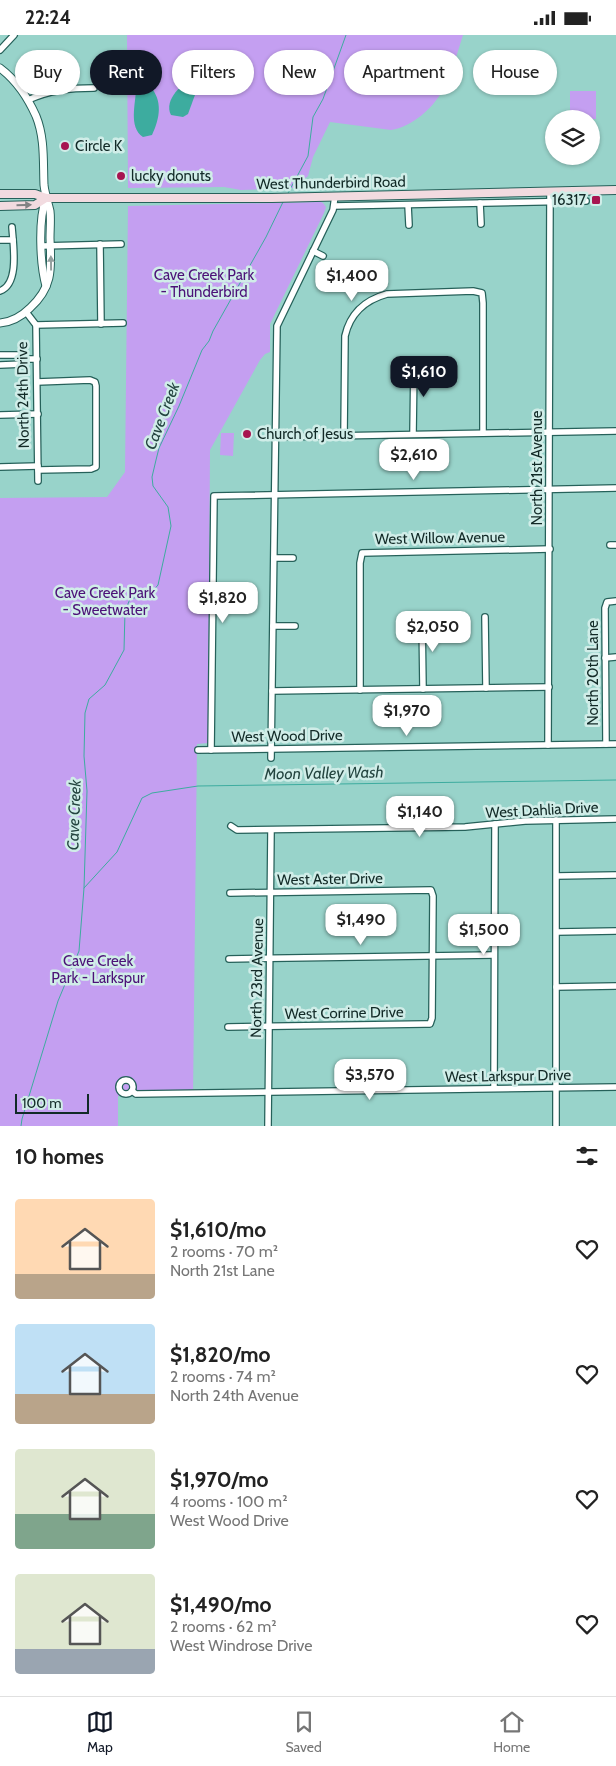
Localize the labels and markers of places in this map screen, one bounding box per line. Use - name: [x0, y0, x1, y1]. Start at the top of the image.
- place label: Circle K: [75, 137, 123, 155]
- marker: Circle K: [59, 140, 71, 152]
- place label: lucky donuts: [131, 167, 211, 185]
- marker: lucky donuts: [115, 170, 127, 182]
- place label: 16317: [552, 191, 586, 209]
- marker: 16317: [590, 194, 602, 206]
- pin: $1,400: [311, 259, 393, 302]
- pin: $1,610: [383, 355, 465, 398]
- place label: Church of Jesus: [257, 425, 353, 443]
- marker: Church of Jesus: [241, 428, 253, 440]
- pin: $2,610: [373, 439, 455, 481]
- pin: $1,820: [182, 581, 264, 624]
- pin: $2,050: [392, 611, 474, 653]
- pin: $1,970: [366, 695, 448, 737]
- pin: $1,140: [379, 795, 461, 838]
- pin: $1,490: [320, 903, 402, 946]
- pin: $1,500: [443, 913, 525, 956]
- pin: $3,570: [329, 1059, 411, 1101]

